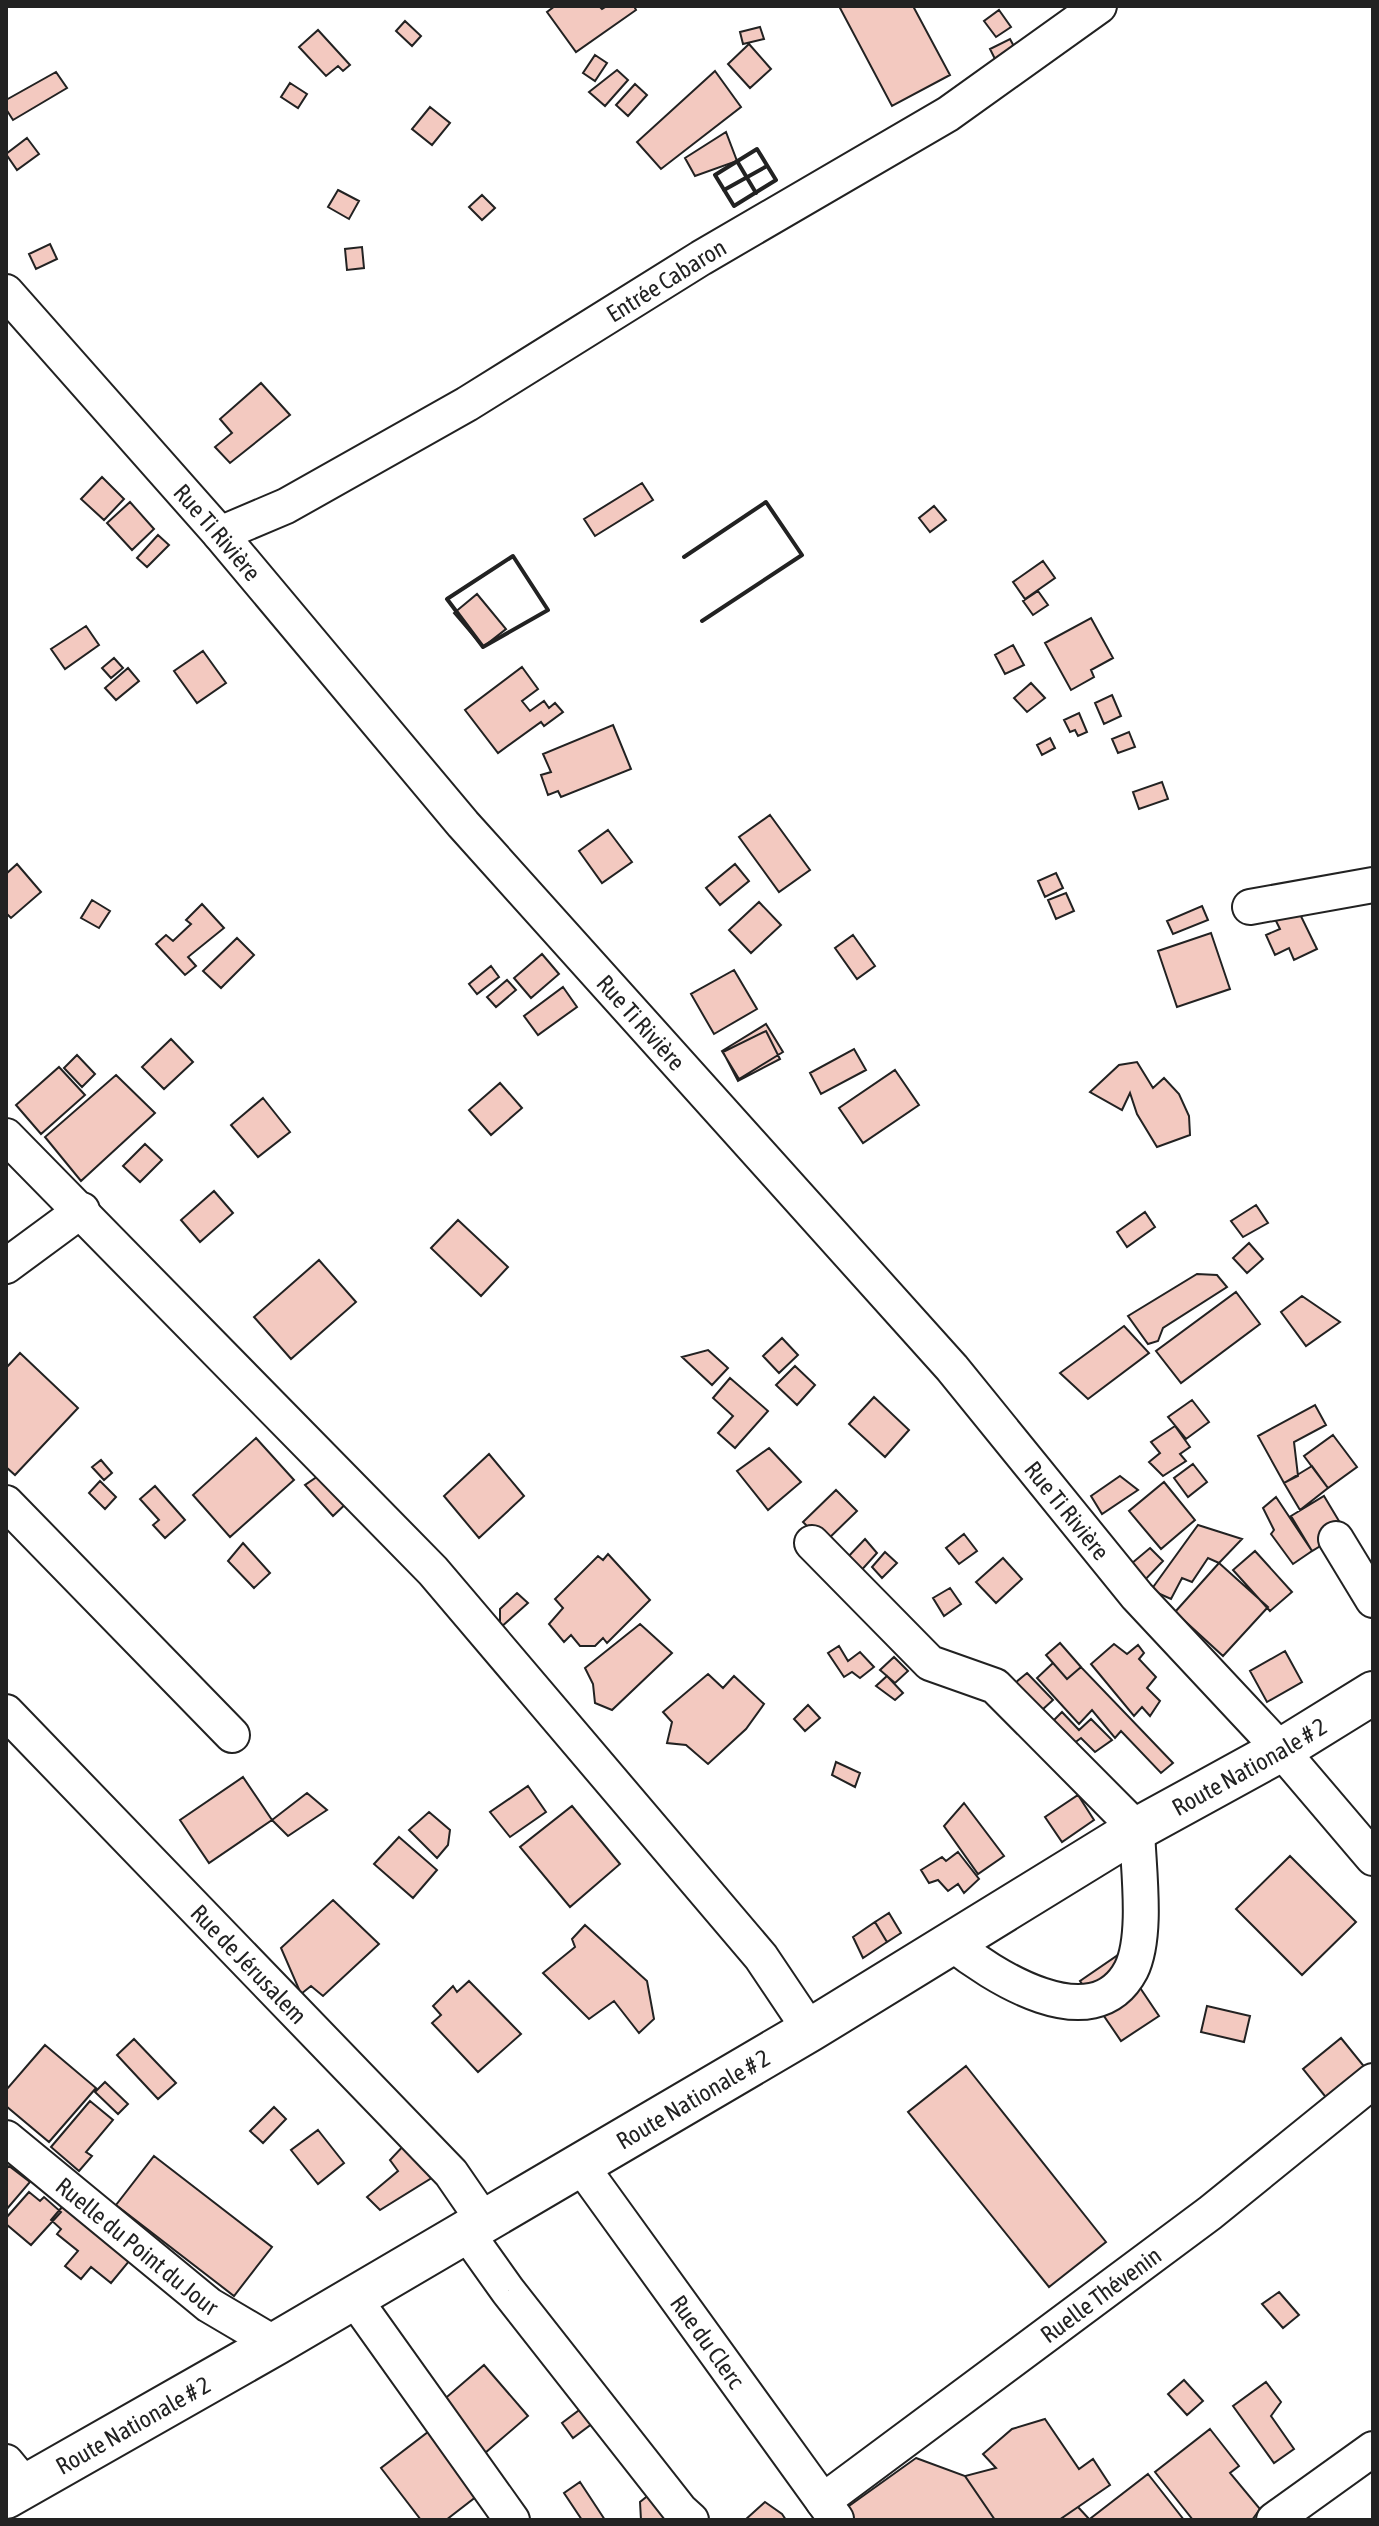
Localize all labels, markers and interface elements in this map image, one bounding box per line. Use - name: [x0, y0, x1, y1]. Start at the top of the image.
- street label: Entrée Cabaron: [601, 233, 731, 327]
- street label: Rue Ti Rivière: [169, 478, 266, 586]
- street label: Rue Ti Rivière: [592, 969, 691, 1075]
- street label: Rue Ti Rivière: [1020, 1456, 1115, 1565]
- street label: Route Nationale # 2: [1167, 1712, 1331, 1821]
- street label: Rue de Jérusalem: [186, 1899, 312, 2029]
- street label: Route Nationale # 2: [611, 2043, 774, 2154]
- street label: Ruelle du Point du Jour: [51, 2172, 223, 2321]
- street label: Ruelle Thévenin: [1035, 2241, 1166, 2348]
- street label: Rue du Clerc: [665, 2290, 750, 2393]
- street label: Route Nationale # 2: [51, 2370, 215, 2479]

